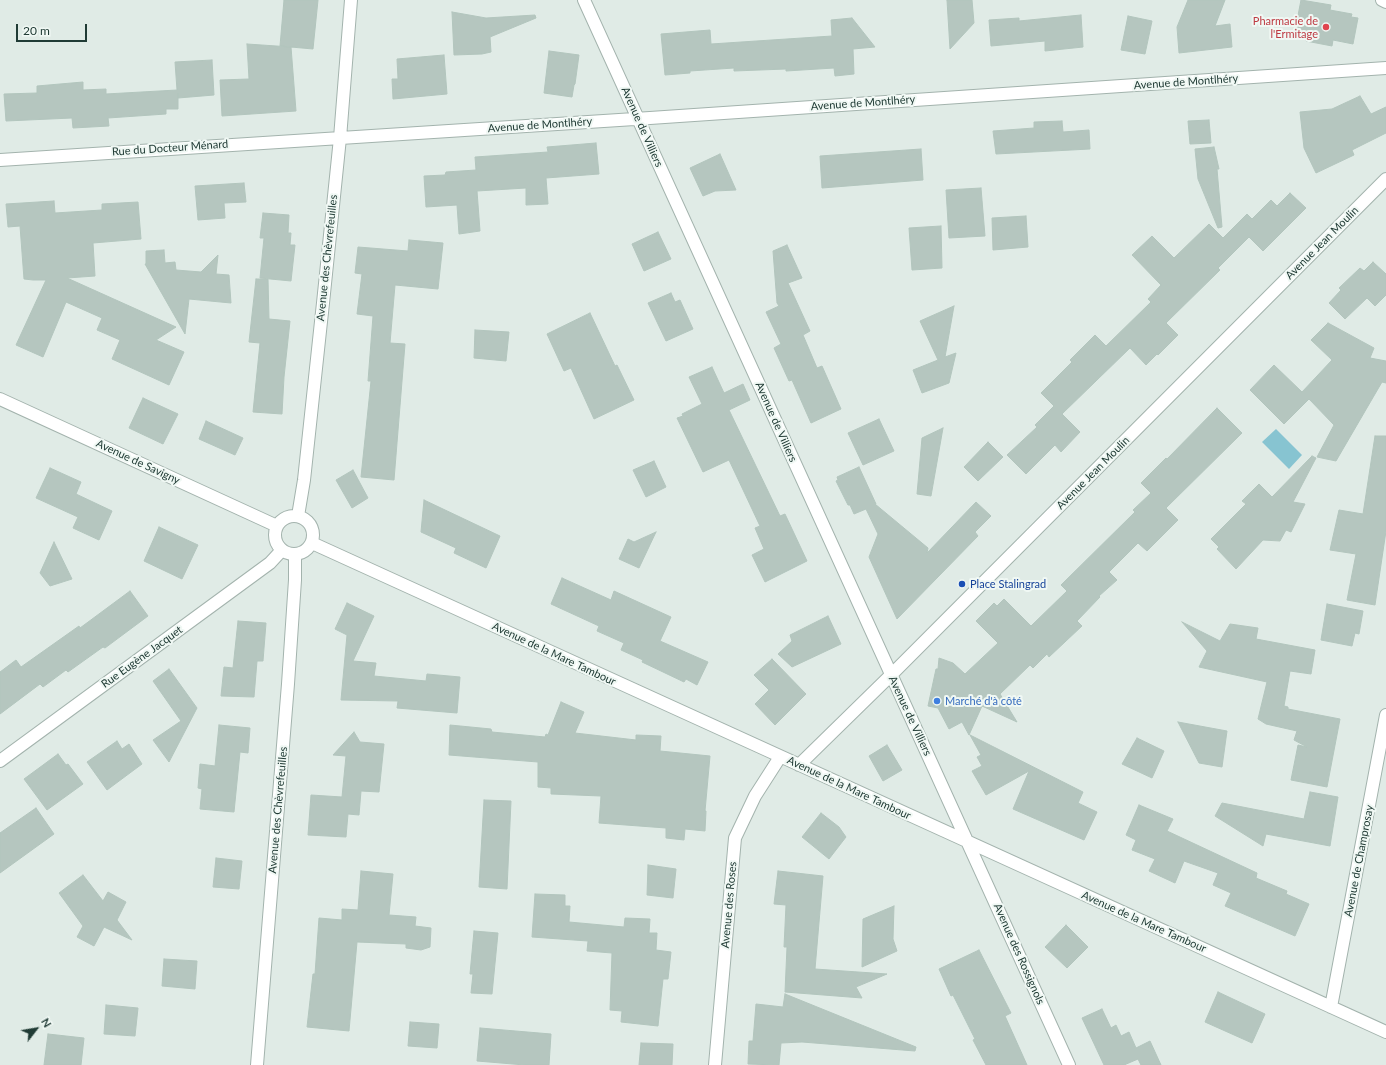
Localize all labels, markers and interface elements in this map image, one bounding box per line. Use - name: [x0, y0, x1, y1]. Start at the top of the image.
- place label: Pharmacie de l'Ermitage: [1253, 14, 1318, 40]
- scale bar: [18, 16, 89, 42]
- marker: Pharmacie de l'Ermitage: [1321, 22, 1331, 32]
- text: 20 m: [23, 23, 50, 38]
- street label: Avenue de Montlhéry: [1133, 72, 1239, 92]
- street label: Avenue de Villiers: [618, 85, 666, 169]
- street label: Avenue de Montlhéry: [810, 93, 916, 113]
- street label: Avenue de Montlhéry: [487, 115, 593, 135]
- street label: Rue du Docteur Ménard: [111, 137, 229, 159]
- street label: Avenue des Chèvrefeuilles: [314, 194, 340, 322]
- street label: Avenue Jean Moulin: [1283, 204, 1361, 282]
- street label: Avenue de Villiers: [752, 380, 800, 464]
- street label: Avenue Jean Moulin: [1054, 434, 1132, 512]
- street label: Avenue de Savigny: [94, 437, 182, 487]
- place label: Place Stalingrad: [970, 577, 1046, 591]
- marker: Place Stalingrad: [957, 579, 967, 589]
- street label: Avenue de la Mare Tambour: [490, 619, 618, 689]
- street label: Rue Eugène Jacquet: [99, 623, 185, 691]
- street label: Avenue de Villiers: [886, 674, 934, 758]
- place label: Marché d'à côté: [945, 694, 1022, 708]
- marker: Marché d'à côté: [932, 696, 942, 706]
- street label: Avenue des Chèvrefeuilles: [266, 746, 290, 874]
- street label: Avenue de la Mare Tambour: [785, 753, 913, 823]
- street label: Avenue de Champrosay: [1342, 804, 1376, 918]
- street label: Avenue des Roses: [719, 861, 739, 949]
- street label: Avenue de la Mare Tambour: [1080, 888, 1208, 956]
- street label: Avenue des Rossignols: [991, 901, 1047, 1007]
- north arrow: [16, 1009, 56, 1049]
- text: N: [39, 1016, 54, 1030]

